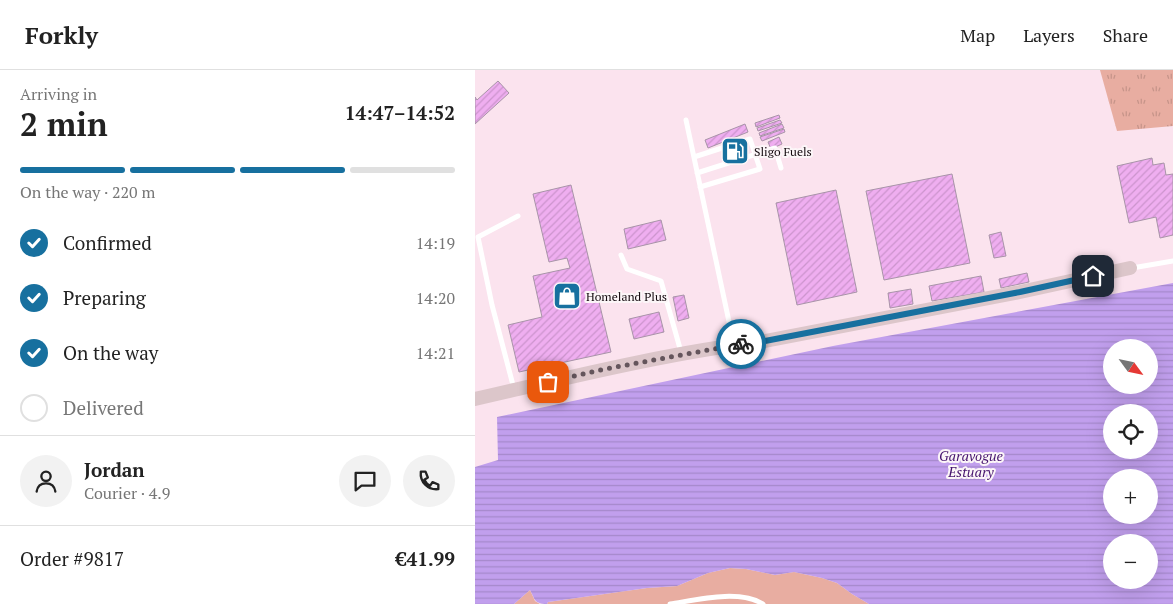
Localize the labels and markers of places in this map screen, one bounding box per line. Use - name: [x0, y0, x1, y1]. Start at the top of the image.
- fuel station icon: Sligo Fuels: [720, 136, 750, 166]
- place label: Sligo Fuels: [754, 144, 812, 159]
- pin: [1072, 255, 1114, 297]
- shop icon: Homeland Plus: [552, 281, 582, 311]
- place label: Homeland Plus: [586, 289, 667, 304]
- pin: [527, 361, 569, 403]

